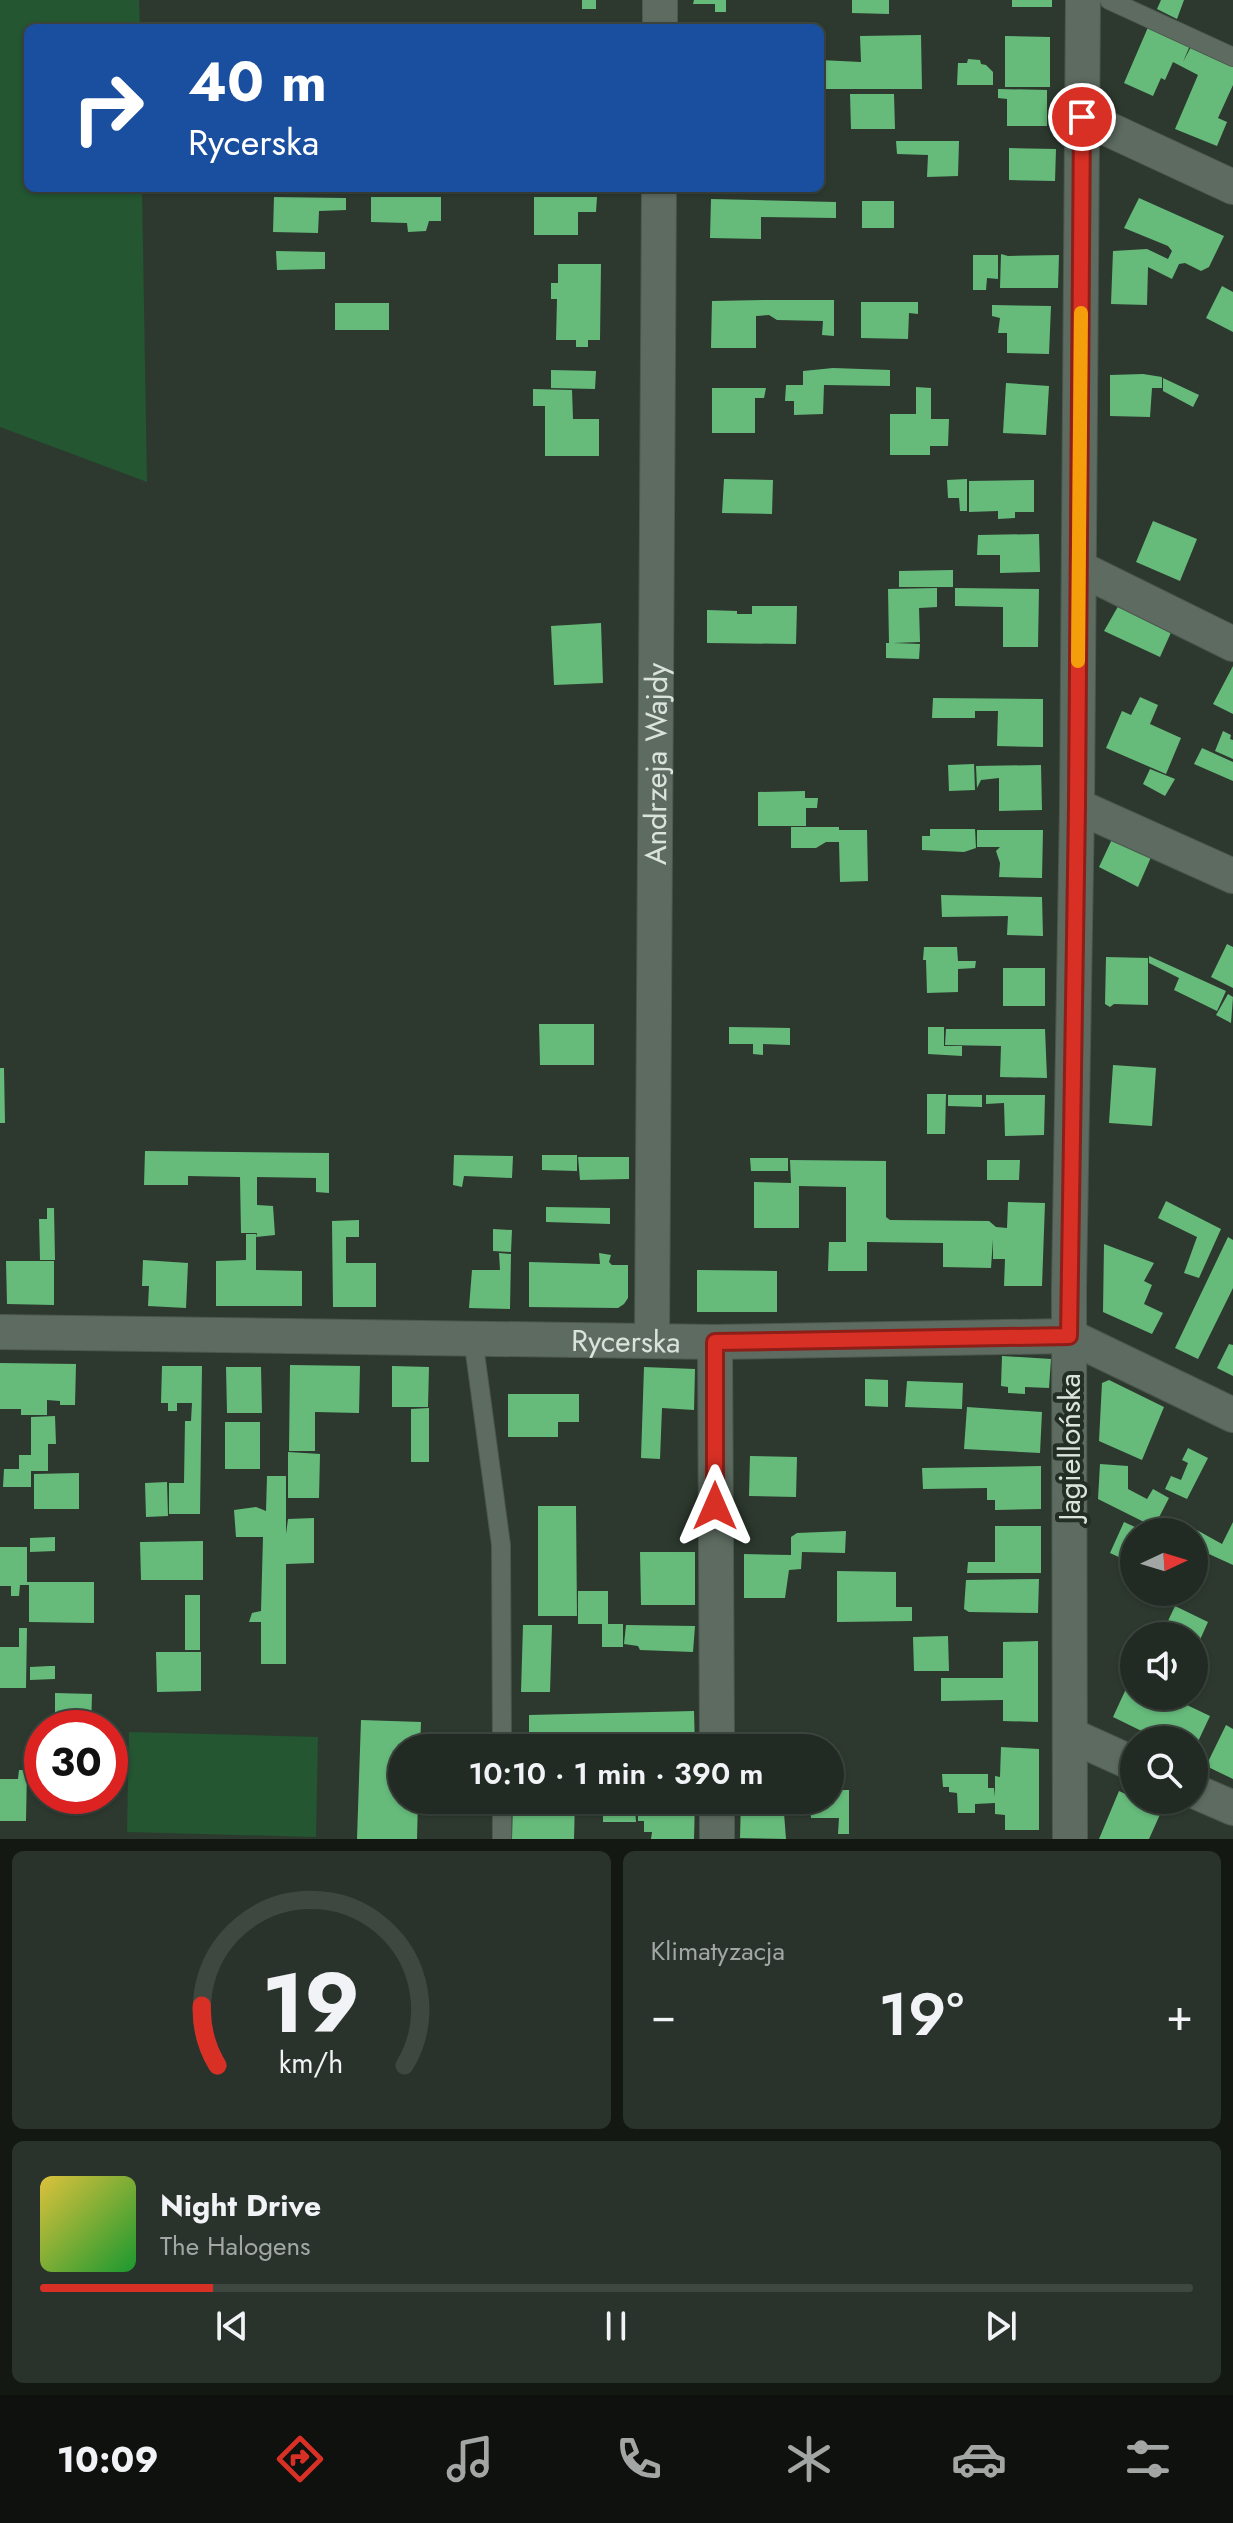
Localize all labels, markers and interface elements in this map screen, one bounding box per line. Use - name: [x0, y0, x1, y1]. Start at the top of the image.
- text: 40 m: [188, 41, 327, 122]
- icon: right: [56, 56, 160, 160]
- pin: [1048, 83, 1116, 151]
- icon: arrive: [1060, 95, 1104, 139]
- text: Rycerska: [188, 116, 319, 168]
- street label: Andrzeja Wajdy: [633, 662, 678, 865]
- street label: Rycerska: [571, 1318, 681, 1363]
- street label: Jagiellońska: [1048, 1373, 1091, 1525]
- position arrow: [673, 1464, 757, 1548]
- north arrow: [1120, 1518, 1208, 1606]
- map controls: [1120, 1518, 1208, 1814]
- button: sound: [1120, 1622, 1208, 1710]
- speed limit sign: 30: [24, 1710, 128, 1814]
- button: search: [1120, 1726, 1208, 1814]
- text: 10:10 · 1 min · 390 m: [469, 1752, 763, 1795]
- text: Klimatyzacja: [651, 1932, 785, 1970]
- text: 19: [262, 1943, 360, 2063]
- text: 19°: [879, 1971, 964, 2058]
- text: −: [651, 1983, 676, 2047]
- text: +: [1166, 1983, 1193, 2047]
- text: km/h: [279, 2042, 344, 2084]
- text: Night Drive: [160, 2184, 321, 2227]
- text: The Halogens: [160, 2227, 311, 2265]
- icon: previous: [210, 2304, 254, 2348]
- icon: pause: [594, 2304, 638, 2348]
- icon: next: [979, 2304, 1023, 2348]
- icon: directions: [272, 2431, 328, 2487]
- icon: music: [442, 2431, 498, 2487]
- icon: phone: [611, 2431, 667, 2487]
- icon: climate: [781, 2431, 837, 2487]
- icon: car: [951, 2431, 1007, 2487]
- icon: filters: [1120, 2431, 1176, 2487]
- text: 10:09: [57, 2433, 158, 2485]

